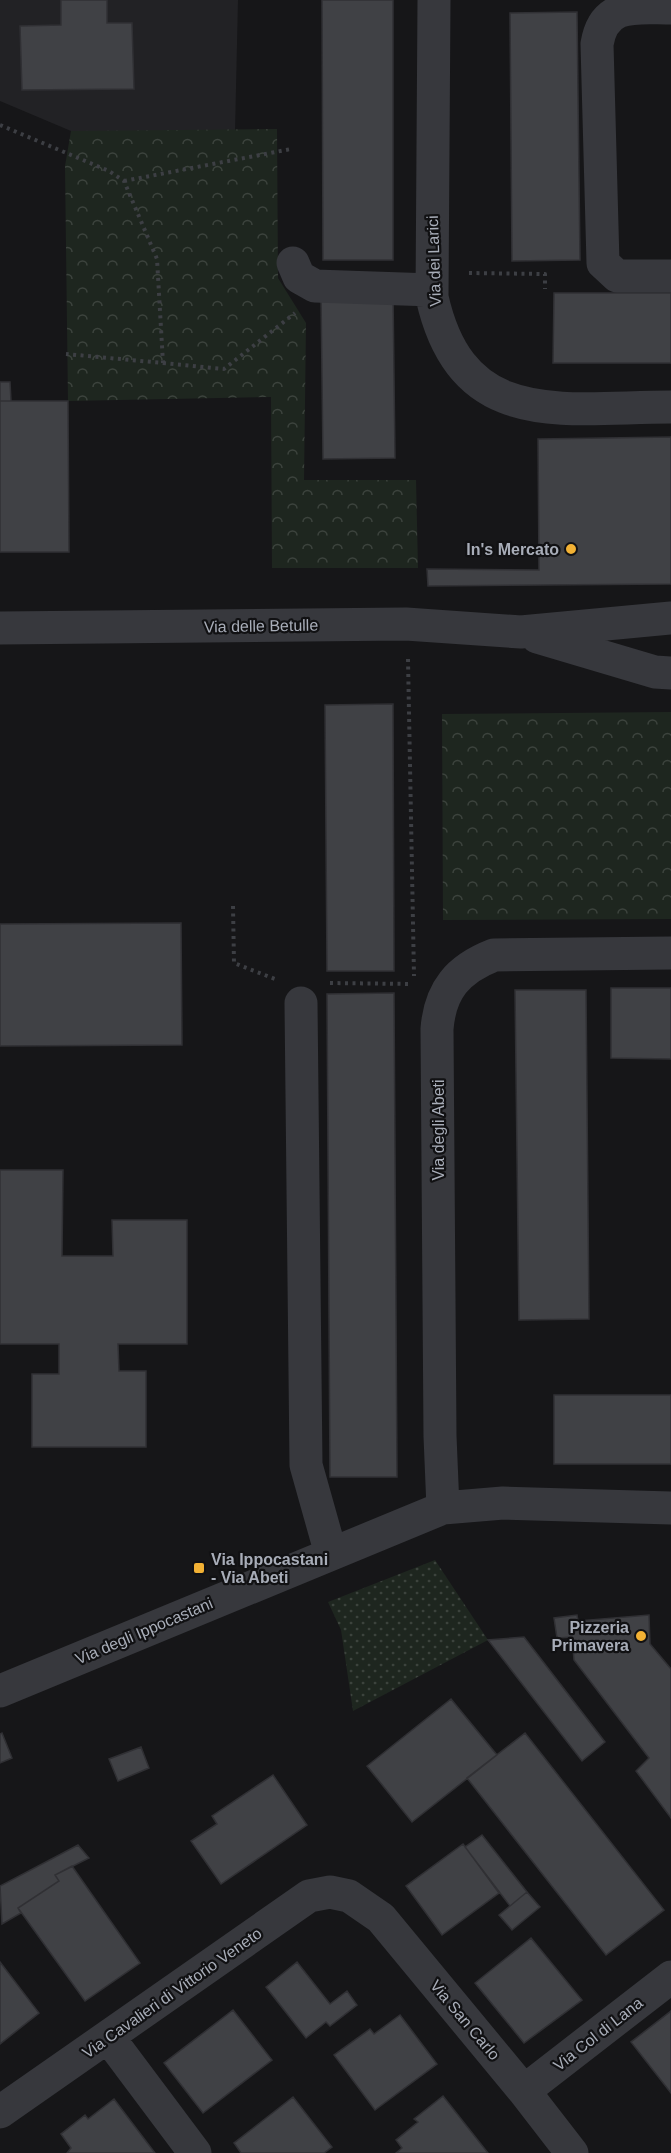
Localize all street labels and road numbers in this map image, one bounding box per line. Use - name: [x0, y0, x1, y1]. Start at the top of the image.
- street label: Via dei Larici: [424, 215, 444, 307]
- street label: Via delle Betulle: [204, 617, 318, 635]
- street label: Via degli Abeti: [430, 1079, 447, 1181]
- street label: Via degli Ippocastani: [73, 1594, 215, 1668]
- street label: Via Cavalieri di Vittorio Veneto: [79, 1924, 265, 2062]
- street label: Via San Carlo: [427, 1977, 503, 2063]
- street label: Via Col di Lana: [550, 1994, 646, 2074]

